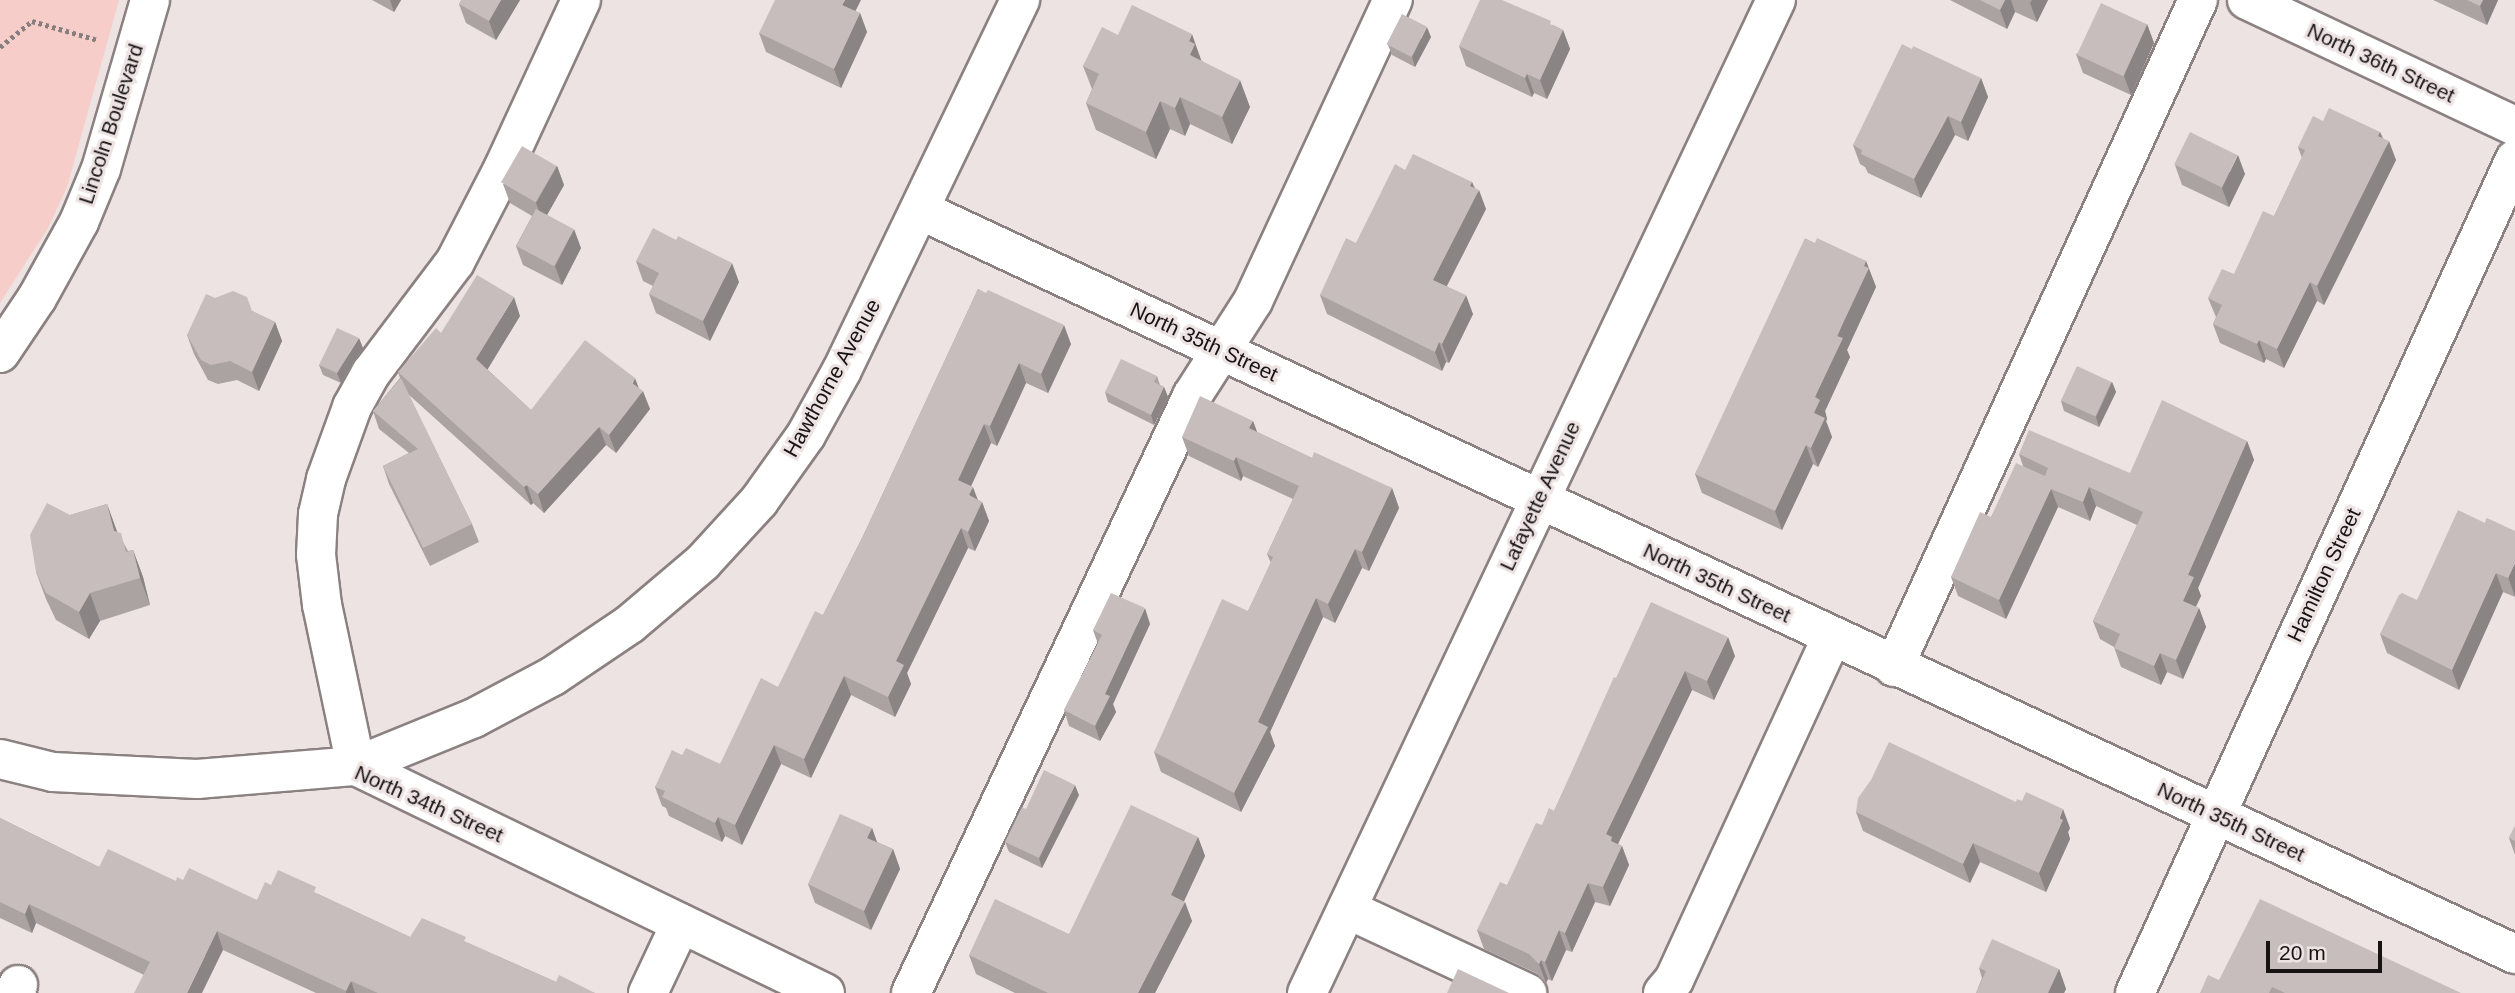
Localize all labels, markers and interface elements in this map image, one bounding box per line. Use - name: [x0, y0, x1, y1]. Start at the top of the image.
- street label: North 36th Street: [2303, 18, 2459, 108]
- street label: Lincoln Boulevard: [73, 41, 149, 207]
- street label: Hawthorne Avenue: [778, 294, 886, 462]
- street label: North 35th Street: [1126, 297, 1282, 387]
- street label: Lafayette Avenue: [1494, 417, 1586, 575]
- street label: Hamilton Street: [2282, 504, 2366, 646]
- street label: North 35th Street: [1639, 538, 1795, 628]
- street label: North 34th Street: [351, 760, 507, 848]
- street label: North 35th Street: [2153, 777, 2309, 867]
- scale bar: [2270, 926, 2386, 970]
- text: 20 m: [2279, 941, 2326, 964]

